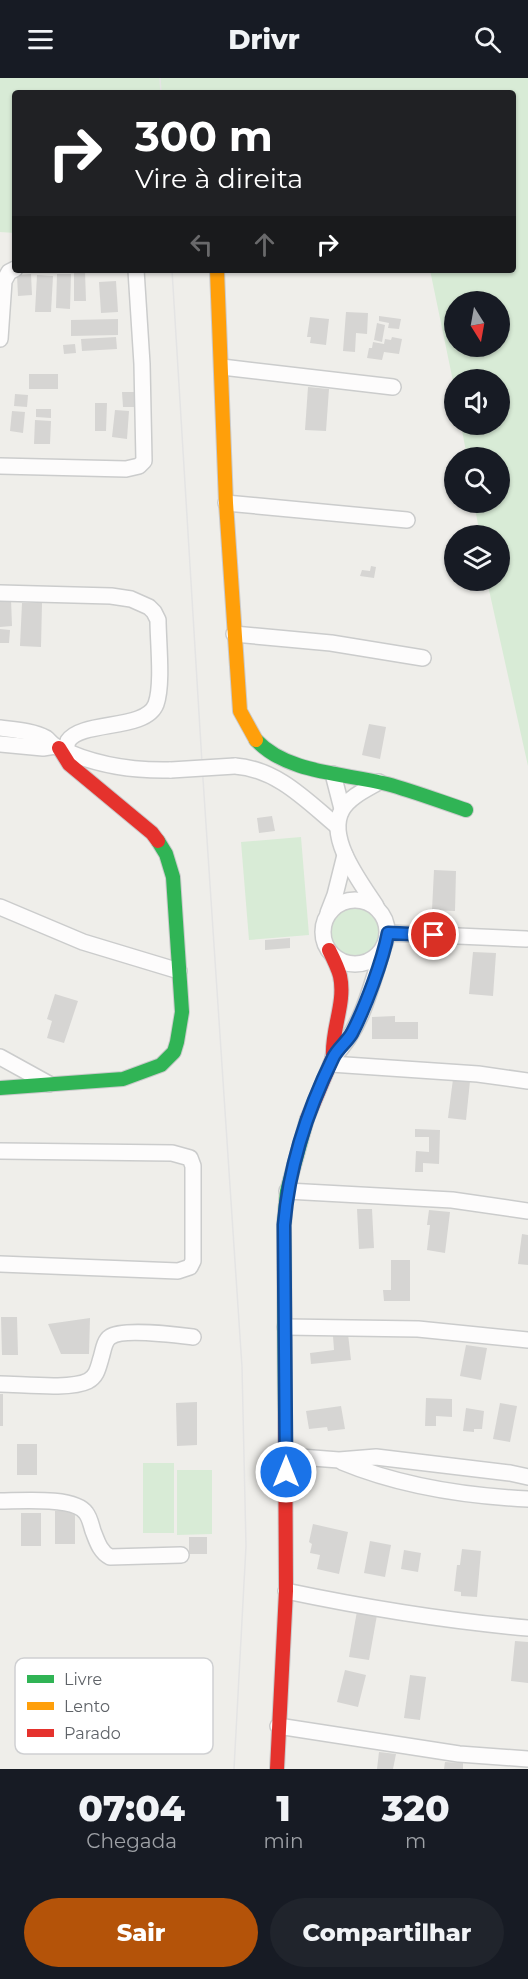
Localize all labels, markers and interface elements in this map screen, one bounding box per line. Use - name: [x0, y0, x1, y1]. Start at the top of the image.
- icon: menu: [24, 23, 57, 56]
- text: Drivr: [228, 23, 300, 56]
- icon: search: [471, 23, 504, 56]
- text: 300 m: [135, 110, 273, 162]
- icon: right: [36, 114, 114, 192]
- text: Vire à direita: [135, 162, 303, 195]
- icon: left: [185, 228, 218, 261]
- icon: ahead: [248, 228, 281, 261]
- icon: right: [311, 228, 344, 261]
- north arrow: [444, 291, 510, 357]
- map controls: [444, 291, 510, 591]
- button: sound: [444, 369, 510, 435]
- button: search: [444, 447, 510, 513]
- button: layers: [444, 525, 510, 591]
- pin: [408, 909, 459, 960]
- icon: arrive: [417, 918, 450, 951]
- position arrow: [254, 1440, 318, 1504]
- legend: [15, 1658, 213, 1754]
- text: Livre: [64, 1670, 102, 1689]
- text: Lento: [64, 1697, 110, 1716]
- text: Parado: [64, 1724, 121, 1743]
- text: 07:04: [78, 1786, 185, 1830]
- text: 1: [276, 1786, 291, 1830]
- text: 320: [382, 1786, 450, 1830]
- text: Chegada: [86, 1829, 177, 1853]
- text: min: [263, 1829, 304, 1853]
- text: m: [405, 1829, 426, 1853]
- button: Sair: [24, 1898, 258, 1967]
- button: Compartilhar: [270, 1898, 504, 1967]

